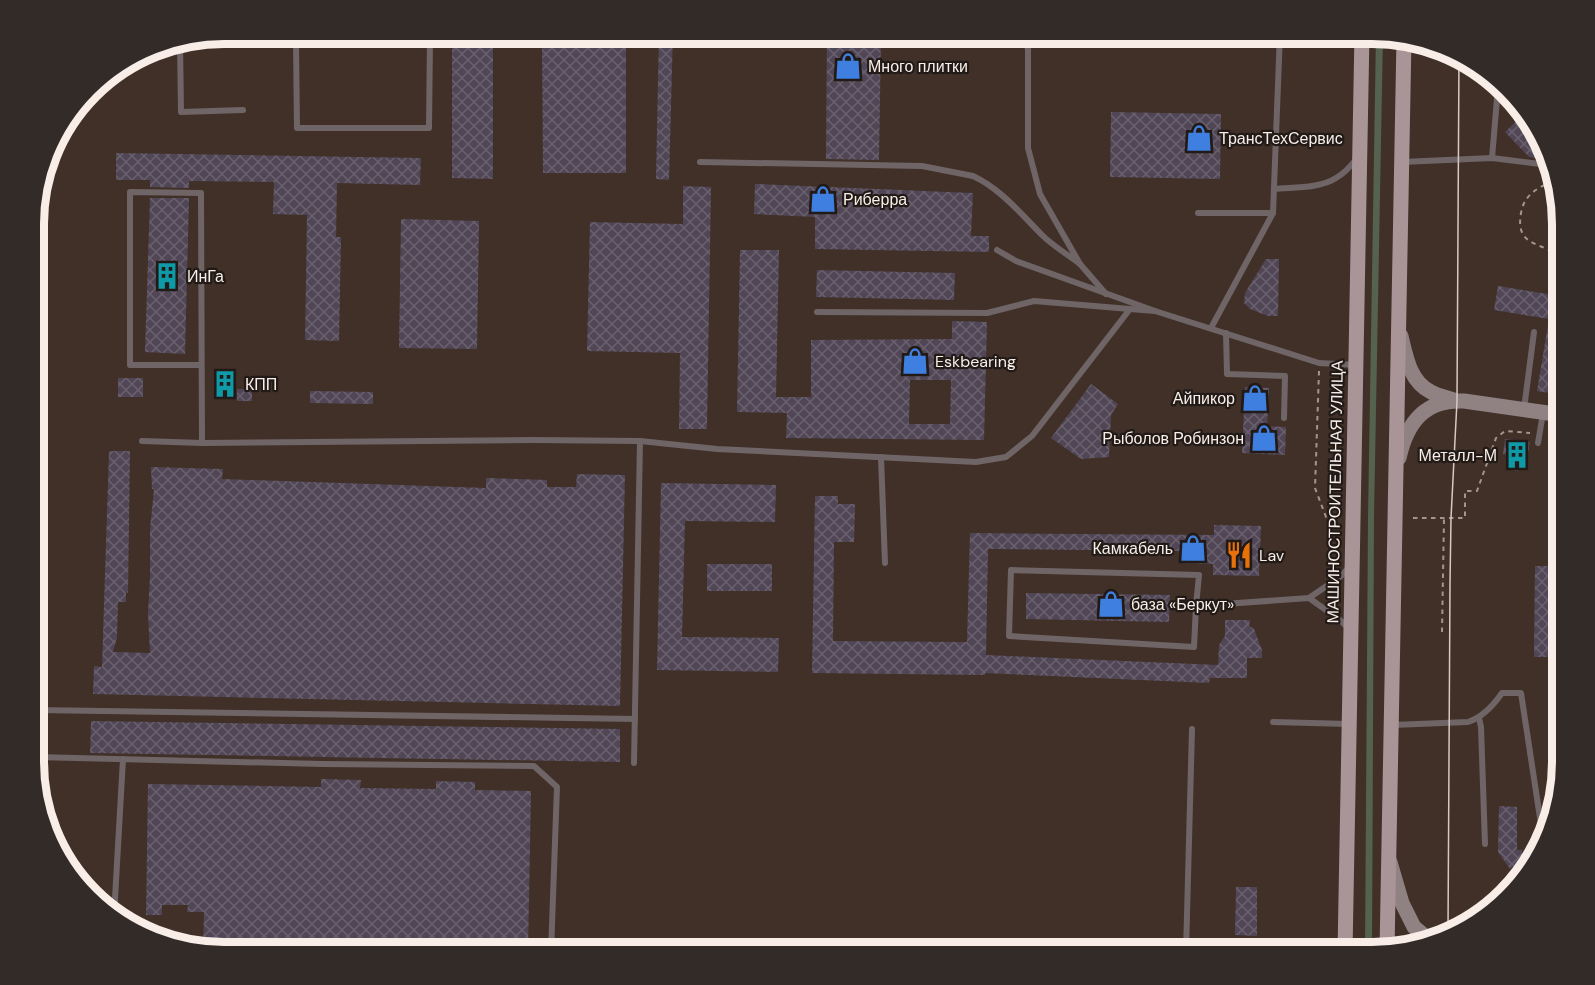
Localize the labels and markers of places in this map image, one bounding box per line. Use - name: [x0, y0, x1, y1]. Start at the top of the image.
- shop icon: Много плитки: [833, 51, 863, 81]
- place label: Много плитки: [868, 56, 968, 77]
- shop icon: ТрансТехСервис: [1184, 123, 1214, 153]
- place label: ТрансТехСервис: [1219, 128, 1343, 149]
- shop icon: Риберра: [808, 184, 838, 214]
- place label: Риберра: [843, 189, 907, 210]
- building icon: ИнГа: [152, 261, 182, 291]
- place label: ИнГа: [187, 266, 224, 287]
- shop icon: Eskbearing: [900, 346, 930, 376]
- place label: Eskbearing: [935, 351, 1016, 372]
- building icon: КПП: [210, 369, 240, 399]
- place label: КПП: [245, 374, 277, 395]
- shop icon: Айпикор: [1240, 383, 1270, 413]
- place label: Айпикор: [1173, 388, 1235, 409]
- shop icon: Рыболов Робинзон: [1249, 423, 1279, 453]
- place label: Рыболов Робинзон: [1102, 428, 1244, 449]
- building icon: Металл-М: [1502, 440, 1532, 470]
- place label: Металл-М: [1418, 445, 1497, 466]
- shop icon: Камкабель: [1178, 533, 1208, 563]
- place label: Камкабель: [1093, 538, 1173, 559]
- restaurant icon: Lav: [1224, 540, 1254, 570]
- place label: Lav: [1259, 545, 1285, 566]
- shop icon: база «Беркут»: [1096, 589, 1126, 619]
- place label: база «Беркут»: [1131, 594, 1234, 615]

